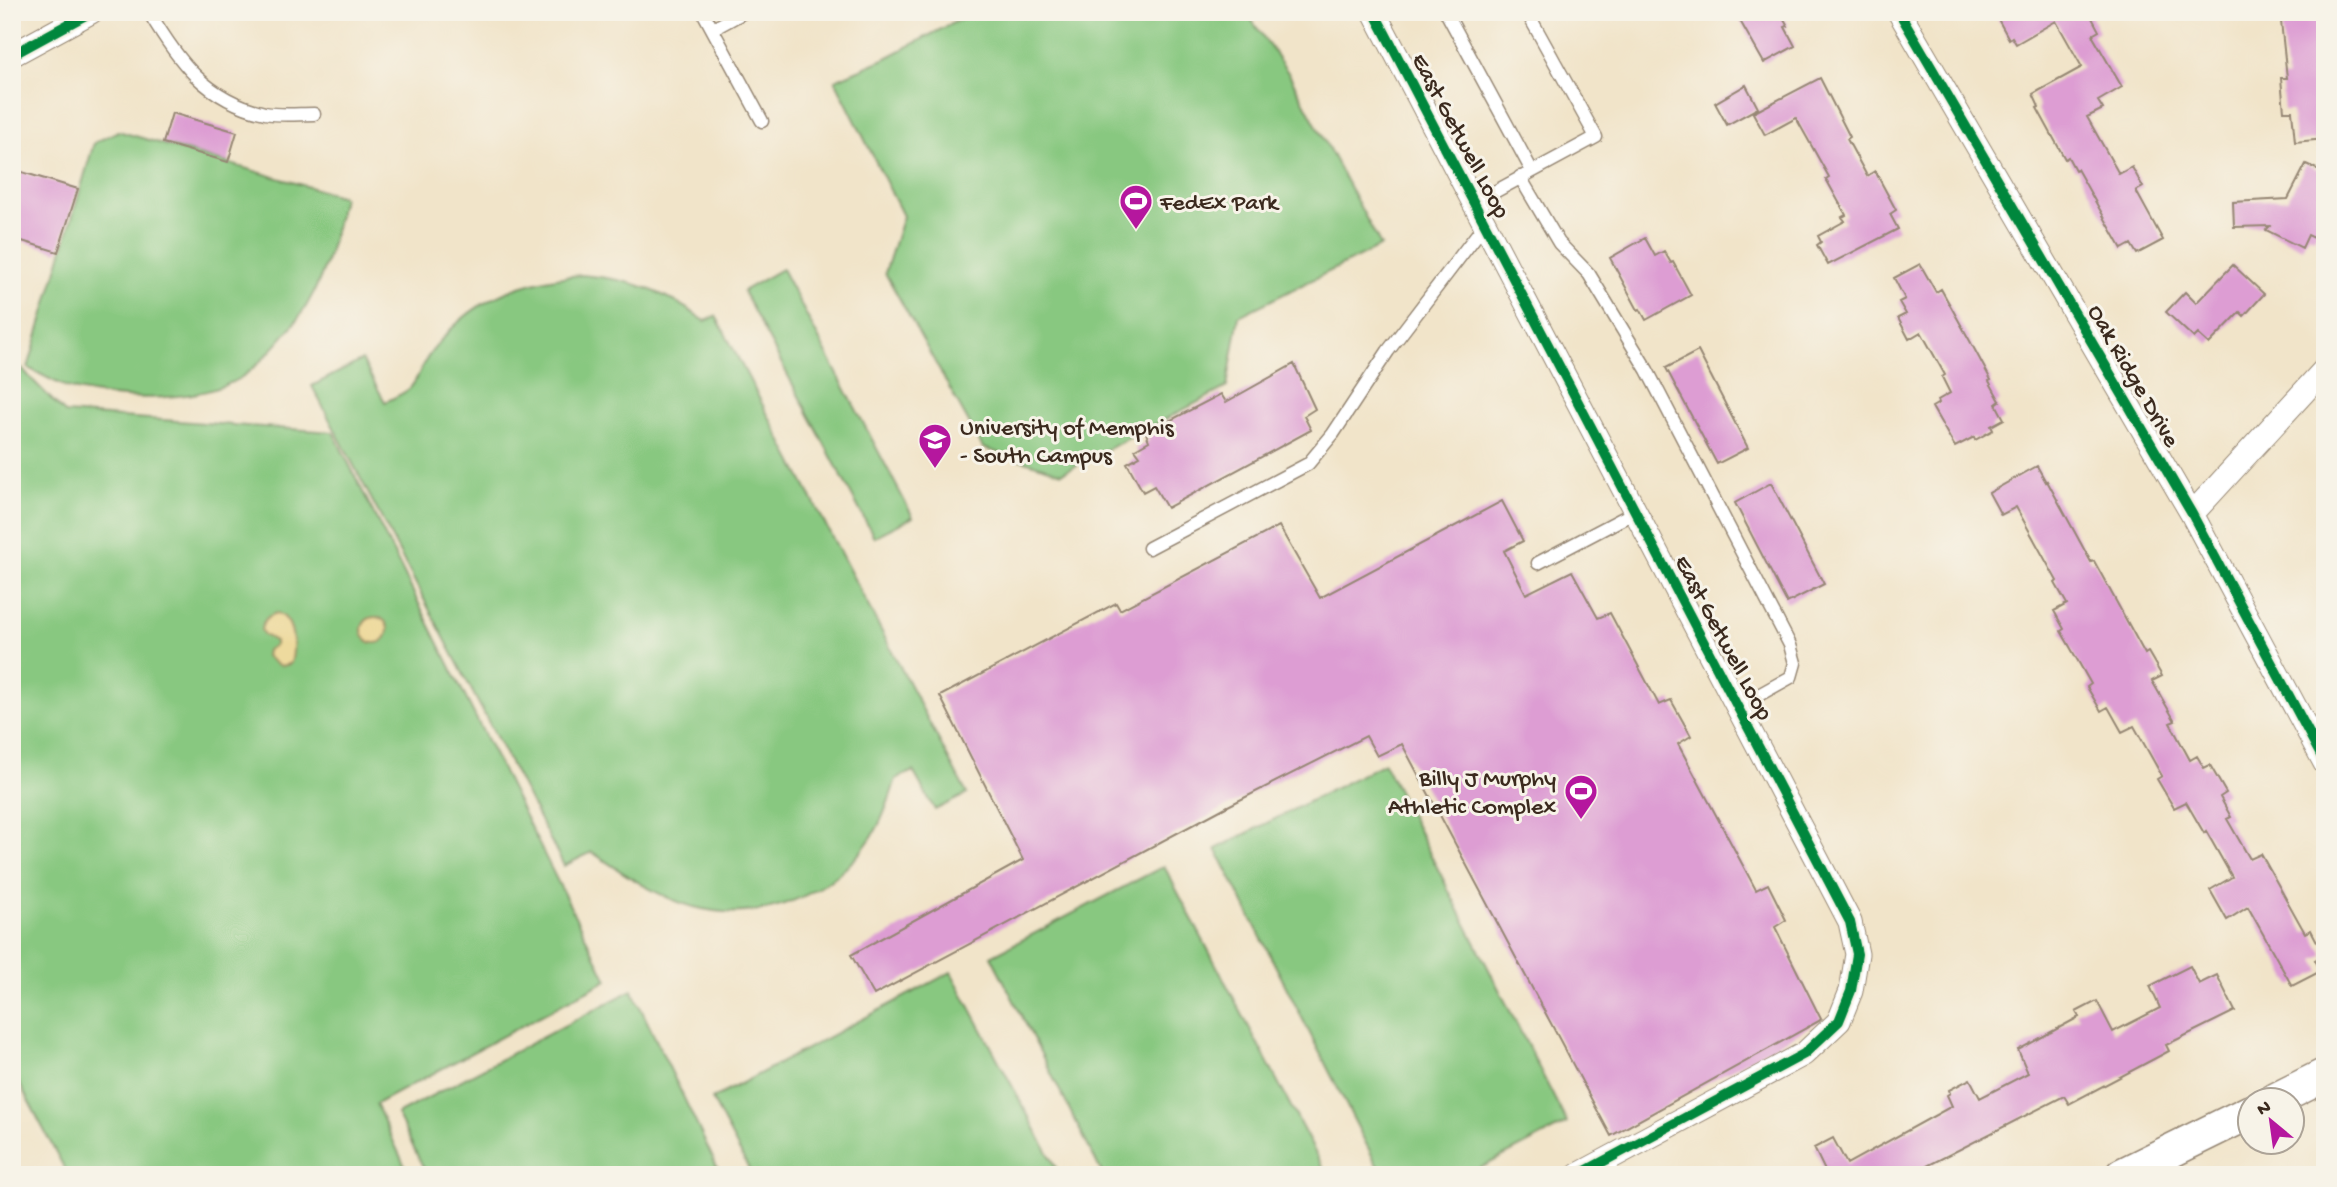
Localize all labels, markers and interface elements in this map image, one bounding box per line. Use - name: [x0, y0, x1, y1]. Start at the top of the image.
- street label: East Getwell Loop: [1403, 49, 1515, 224]
- sports icon: FedEx Park: [1117, 182, 1155, 231]
- place label: FedEx Park: [1159, 190, 1280, 219]
- street label: Oak Ridge Drive: [2079, 300, 2185, 454]
- place label: University of Memphis - South Campus: [960, 415, 1175, 472]
- school or university icon: University of Memphis - South Campus: [916, 421, 954, 470]
- street label: East Getwell Loop: [1666, 551, 1778, 726]
- place label: Billy J Murphy Athletic Complex: [1388, 766, 1556, 823]
- sports icon: Billy J Murphy Athletic Complex: [1562, 772, 1600, 821]
- north arrow: [2236, 1086, 2306, 1156]
- text: N: [2253, 1096, 2275, 1122]

